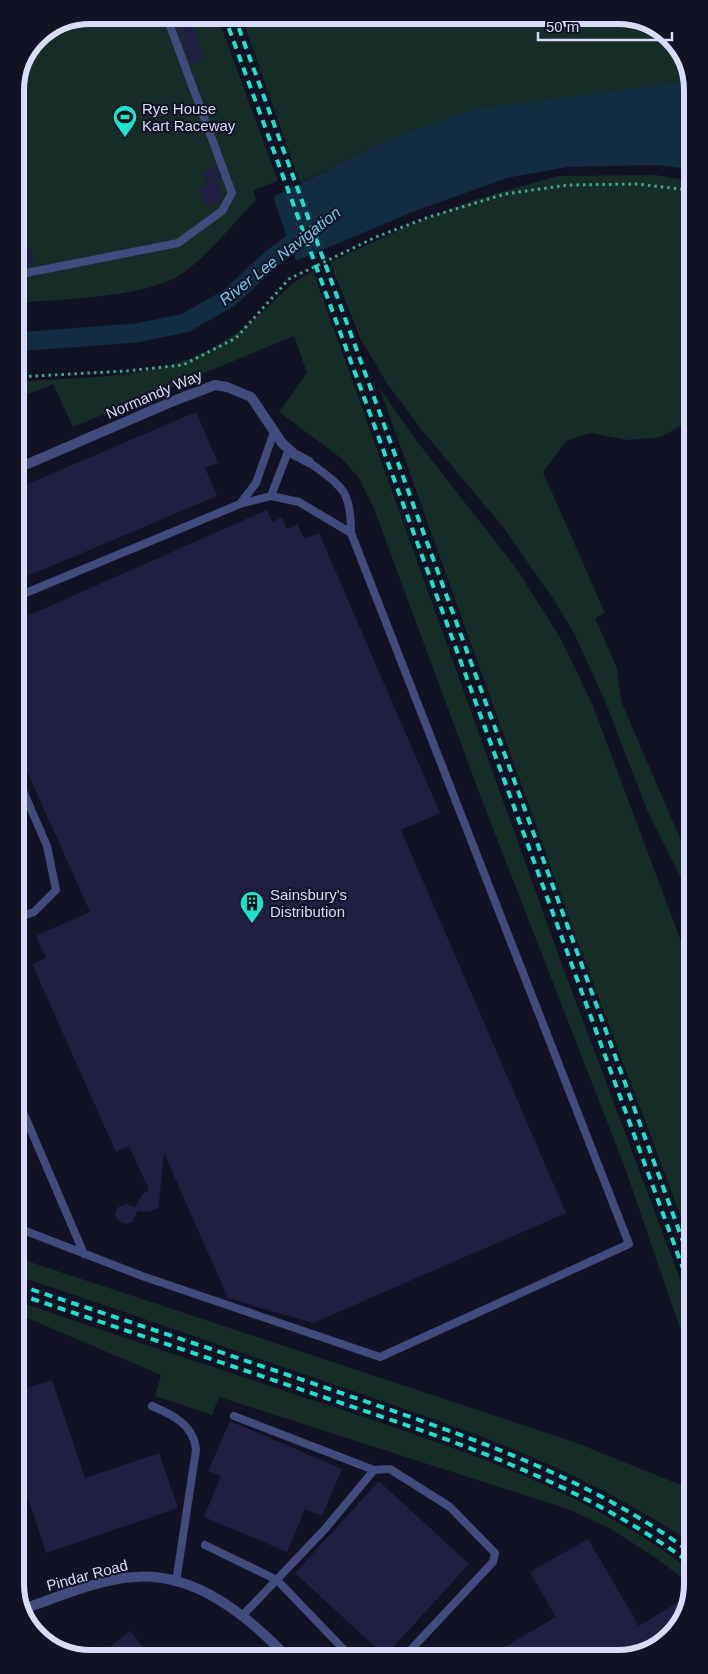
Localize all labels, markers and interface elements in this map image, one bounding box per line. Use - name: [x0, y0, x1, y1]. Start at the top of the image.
- scale bar: [538, 10, 672, 42]
- text: 50 m: [546, 18, 579, 35]
- place label: Rye House Kart Raceway: [142, 100, 236, 134]
- sports icon: Rye House Kart Raceway: [112, 104, 138, 138]
- water label: River Lee Navigation: [216, 204, 344, 308]
- street label: Normandy Way: [103, 366, 205, 422]
- place label: Sainsbury's Distribution: [270, 886, 347, 920]
- building icon: Sainsbury's Distribution: [239, 890, 265, 924]
- street label: Pindar Road: [45, 1556, 129, 1594]

